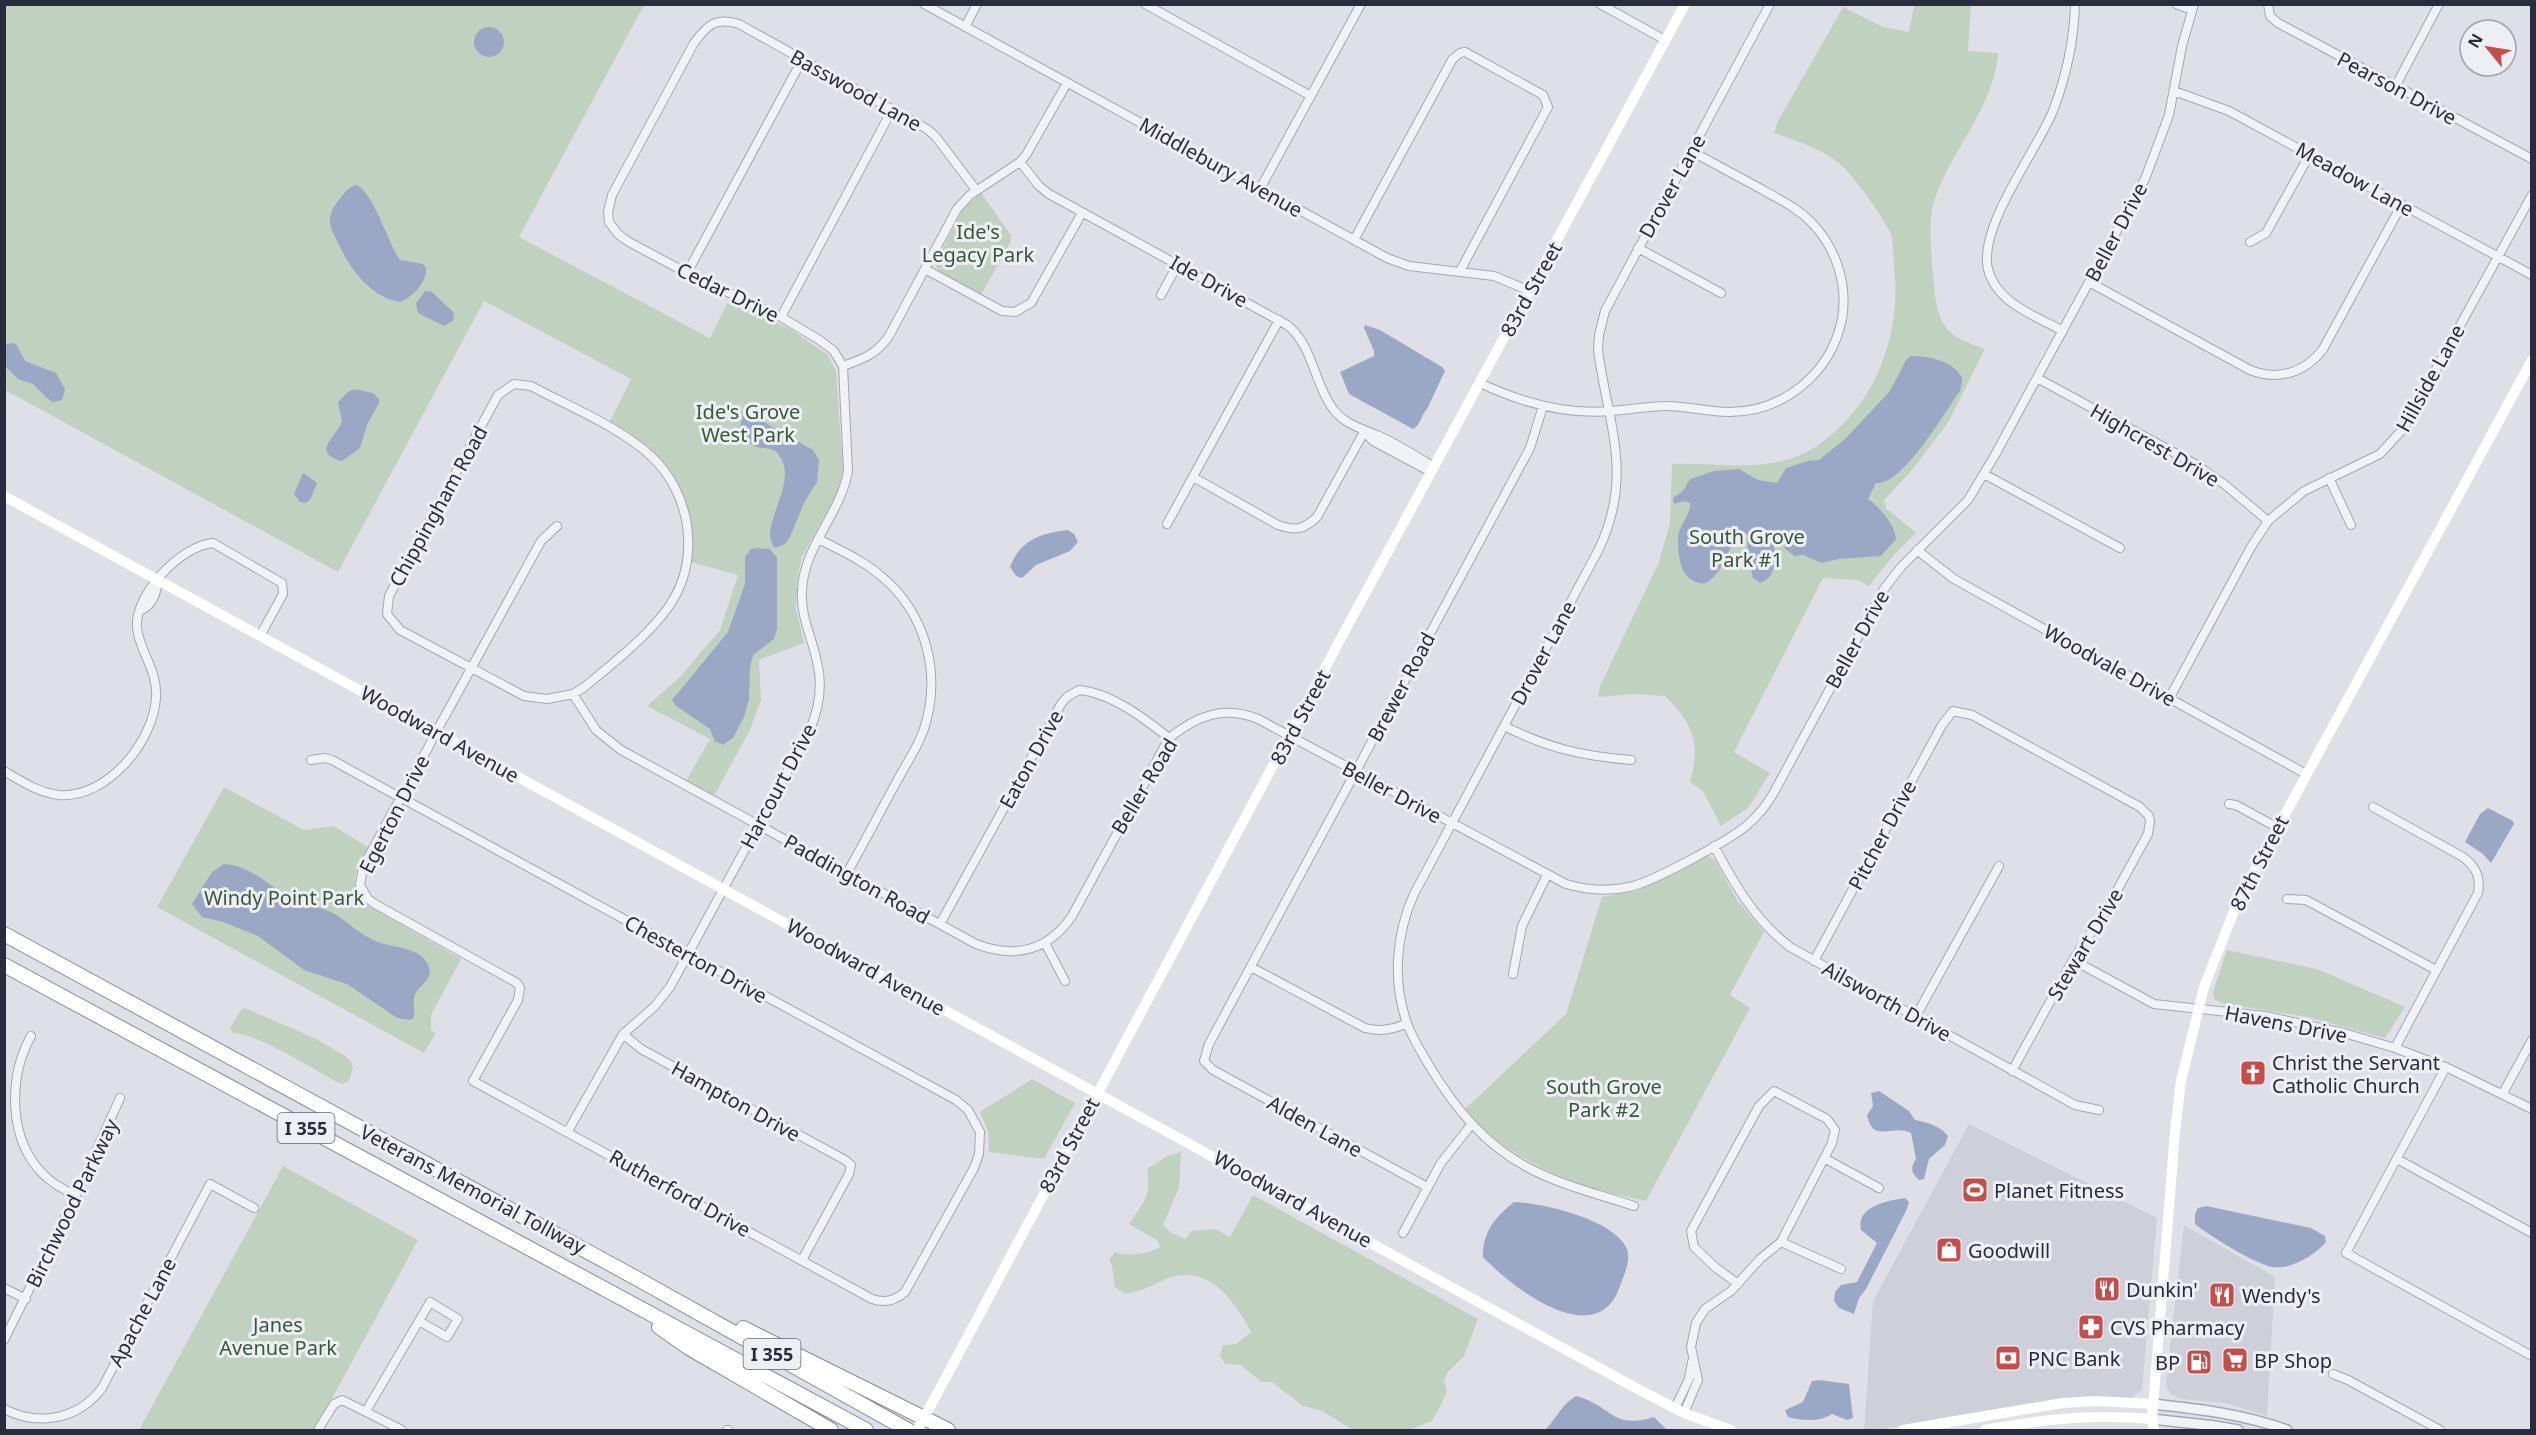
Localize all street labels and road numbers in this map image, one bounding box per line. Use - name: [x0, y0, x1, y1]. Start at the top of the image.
- street label: Basswood Lane: [786, 43, 926, 137]
- street label: Pearson Drive: [2333, 45, 2461, 131]
- street label: Middlebury Avenue: [1134, 111, 1308, 223]
- street label: Drover Lane: [1632, 129, 1712, 243]
- street label: Meadow Lane: [2291, 135, 2419, 223]
- street label: Beller Drive: [2079, 178, 2153, 286]
- street label: 83rd Street: [1494, 237, 1568, 341]
- street label: Ide Drive: [1165, 249, 1253, 313]
- street label: Cedar Drive: [672, 256, 784, 328]
- street label: Hillside Lane: [2389, 319, 2471, 437]
- street label: Highcrest Drive: [2086, 397, 2224, 493]
- street label: Chippingham Road: [383, 421, 493, 591]
- street label: Beller Drive: [1819, 585, 1895, 693]
- street label: Drover Lane: [1504, 596, 1582, 710]
- street label: Woodvale Drive: [2039, 618, 2181, 712]
- street label: Brewer Road: [1361, 628, 1441, 746]
- street label: 83rd Street: [1264, 665, 1336, 769]
- street label: Woodward Avenue: [356, 679, 524, 789]
- street label: Eaton Drive: [993, 705, 1069, 813]
- street label: Harcourt Drive: [734, 719, 822, 853]
- street label: Beller Road: [1105, 733, 1183, 839]
- street label: Egerton Drive: [353, 750, 435, 878]
- street label: Beller Drive: [1338, 755, 1446, 829]
- street label: Pitcher Drive: [1842, 775, 1922, 895]
- street label: 87th Street: [2223, 811, 2295, 915]
- street label: Paddington Road: [779, 828, 935, 930]
- street label: Stewart Drive: [2041, 883, 2129, 1005]
- street label: Chesterton Drive: [620, 909, 772, 1009]
- street label: Woodward Avenue: [782, 912, 950, 1022]
- street label: Ailsworth Drive: [1818, 955, 1956, 1047]
- street label: Havens Drive: [2223, 999, 2349, 1049]
- street label: Hampton Drive: [667, 1054, 805, 1148]
- street label: Alden Lane: [1263, 1089, 1367, 1163]
- street label: 83rd Street: [1033, 1093, 1105, 1197]
- street label: Birchwood Parkway: [19, 1113, 125, 1292]
- road number: I 355: [278, 1113, 334, 1143]
- street label: Veterans Memorial Tollway: [355, 1118, 591, 1260]
- street label: Rutherford Drive: [604, 1143, 756, 1243]
- street label: Woodward Avenue: [1209, 1144, 1377, 1254]
- street label: Apache Lane: [102, 1253, 182, 1371]
- road number: I 355: [744, 1339, 800, 1369]

